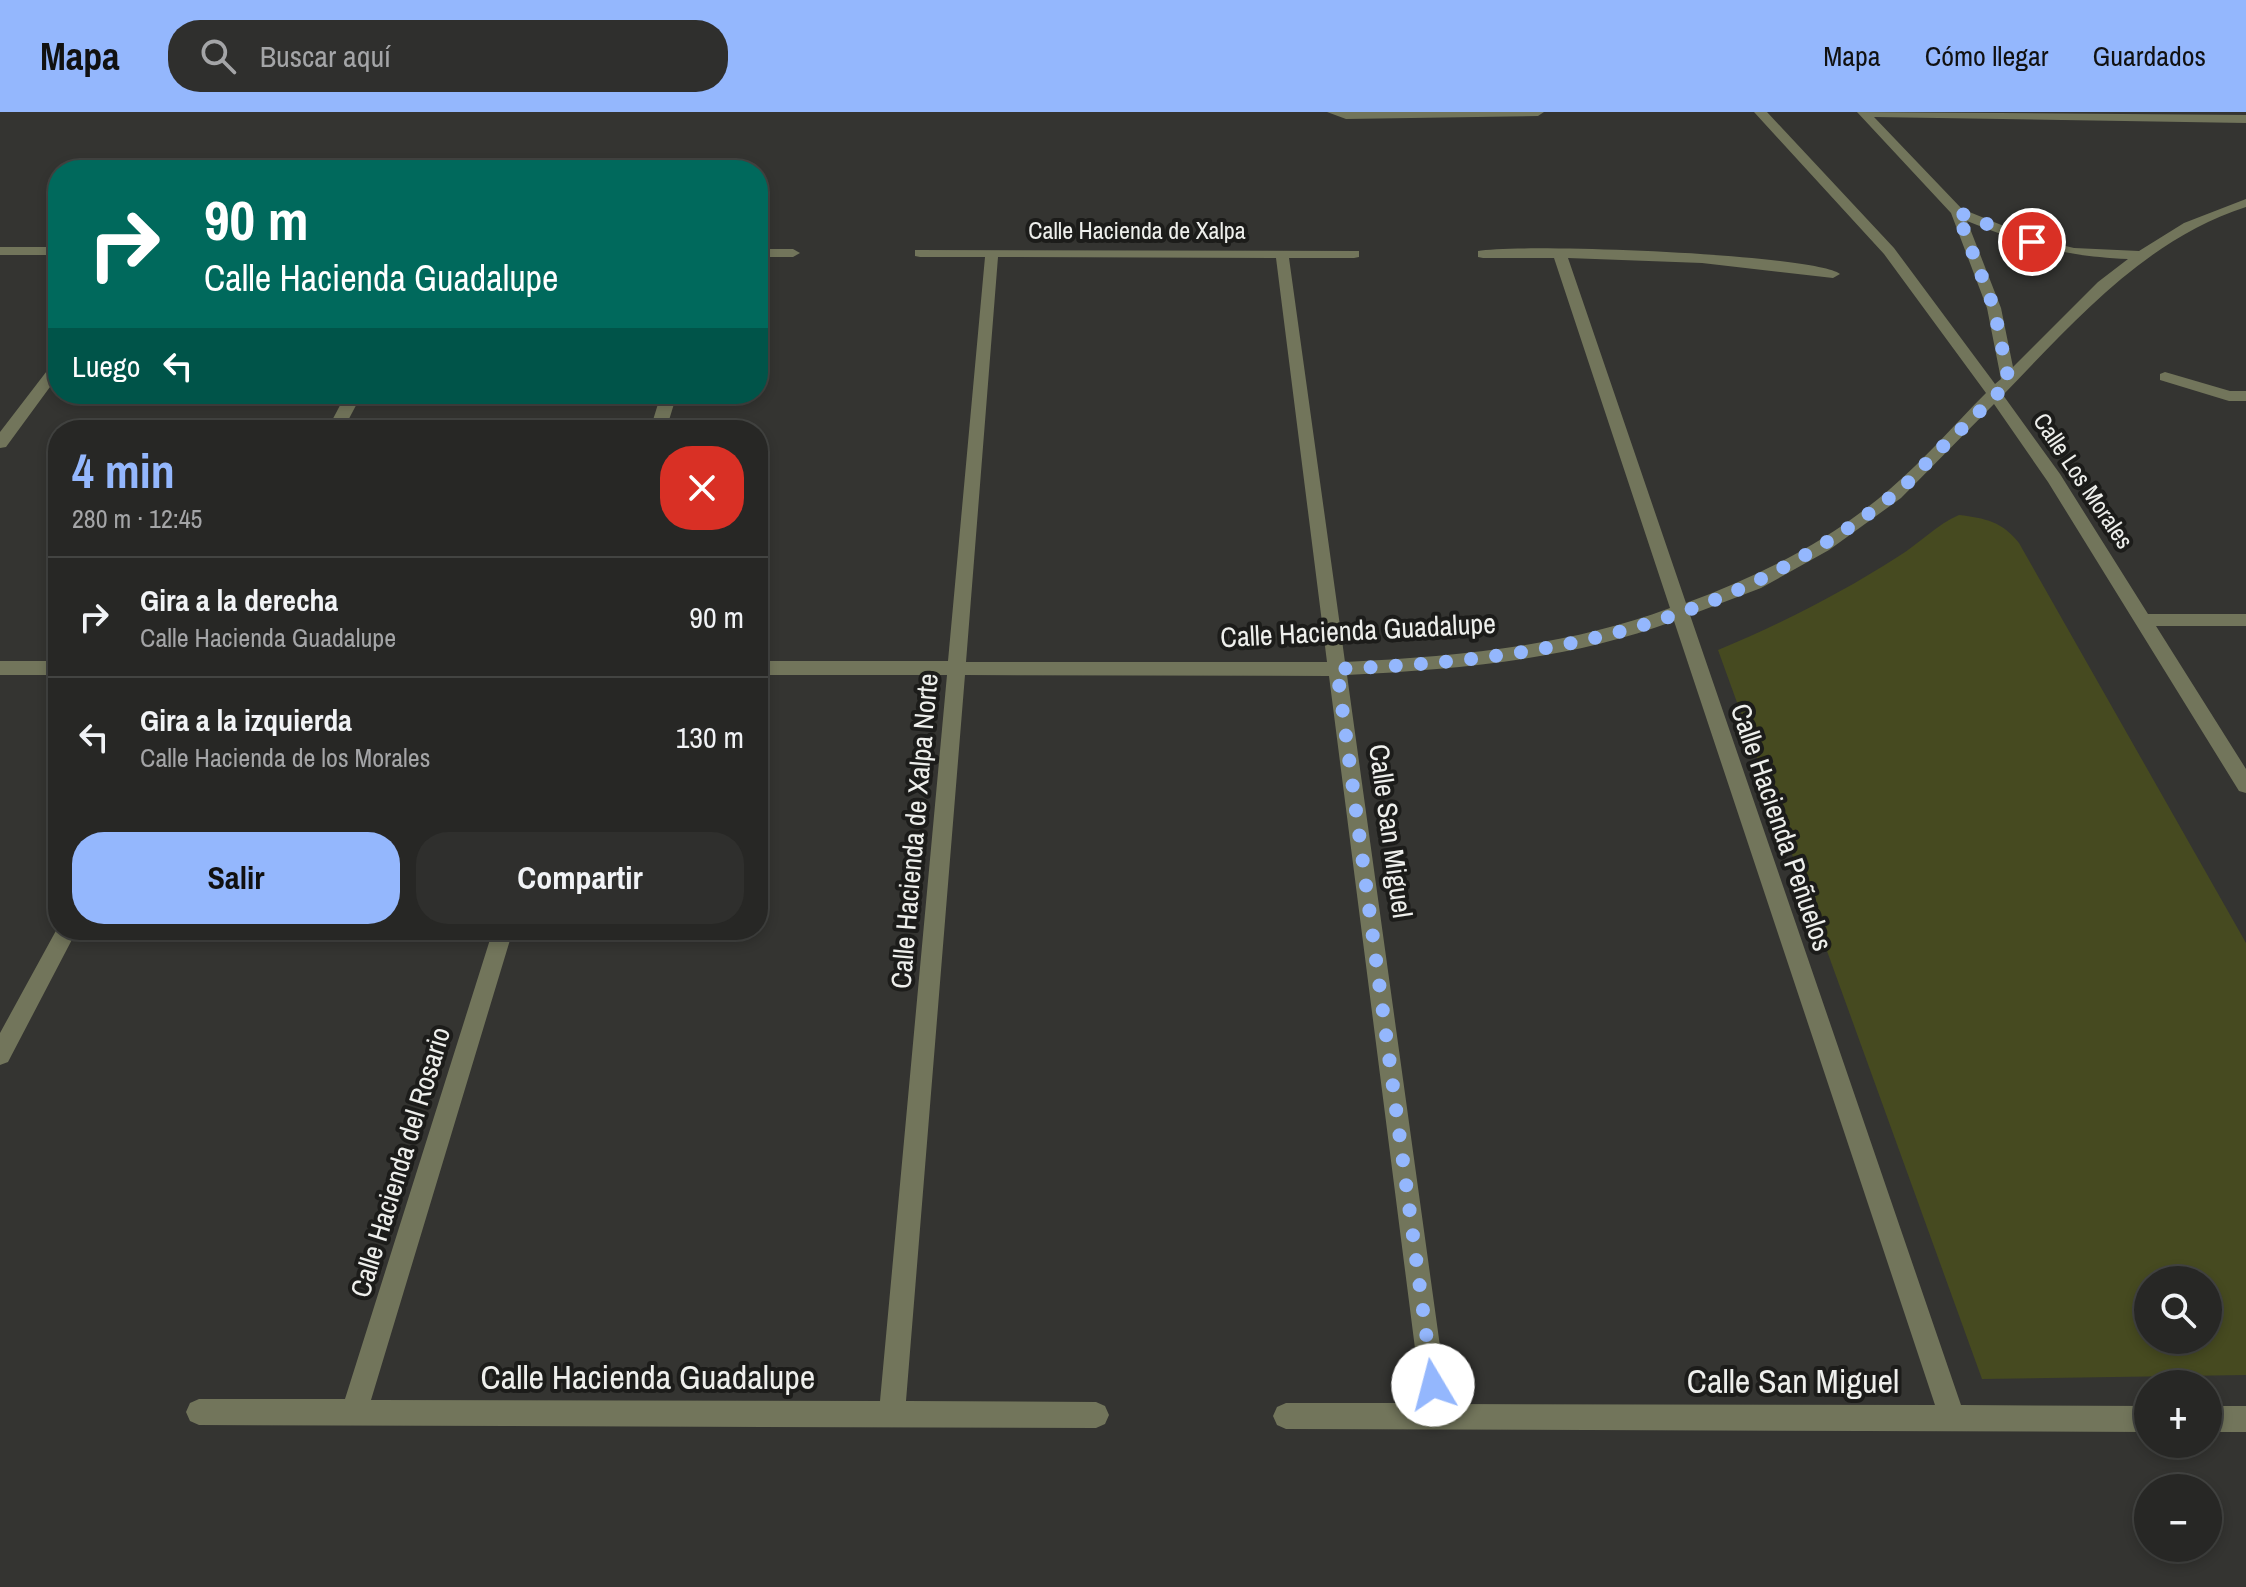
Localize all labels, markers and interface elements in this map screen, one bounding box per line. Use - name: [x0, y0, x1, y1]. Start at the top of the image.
- search box: [168, 20, 728, 92]
- text: Mapa: [40, 31, 120, 82]
- icon: search: [196, 34, 240, 78]
- text: Buscar aquí: [260, 36, 391, 76]
- text: Mapa: [1823, 37, 1881, 75]
- text: Cómo llegar: [1925, 37, 2048, 75]
- text: Guardados: [2092, 37, 2206, 75]
- text: 90 m: [204, 182, 309, 257]
- icon: right: [72, 192, 176, 296]
- pin: [1998, 208, 2066, 276]
- street label: Calle Hacienda de Xalpa: [1028, 214, 1246, 246]
- icon: arrive: [2010, 220, 2054, 264]
- text: Calle Hacienda Guadalupe: [204, 254, 558, 302]
- icon: left: [156, 344, 200, 388]
- text: Luego: [72, 346, 140, 386]
- street label: Calle Los Morales: [2027, 406, 2141, 555]
- text: 4 min: [72, 438, 175, 503]
- button: close: [660, 446, 744, 530]
- text: 280 m · 12:45: [72, 501, 202, 536]
- text: Gira a la derecha: [140, 580, 338, 620]
- icon: right: [72, 595, 116, 639]
- text: 90 m: [689, 597, 744, 637]
- street label: Calle Hacienda Guadalupe: [1219, 604, 1497, 656]
- text: Calle Hacienda Guadalupe: [140, 620, 396, 655]
- street label: Calle Hacienda de Xalpa Norte: [881, 672, 947, 990]
- street label: Calle Hacienda Peñuelos: [1722, 698, 1842, 956]
- text: Gira a la izquierda: [140, 700, 352, 740]
- icon: left: [72, 715, 116, 759]
- text: 130 m: [676, 717, 744, 757]
- text: Calle Hacienda de los Morales: [140, 740, 430, 775]
- street label: Calle San Miguel: [1360, 742, 1422, 920]
- button: Salir: [72, 832, 400, 924]
- button: Compartir: [416, 832, 744, 924]
- street label: Calle Hacienda del Rosario: [341, 1022, 459, 1302]
- map controls: [2134, 1266, 2222, 1562]
- button: search: [2134, 1266, 2222, 1354]
- position arrow: [1391, 1343, 1475, 1427]
- street label: Calle Hacienda Guadalupe: [481, 1354, 815, 1400]
- street label: Calle San Miguel: [1687, 1358, 1899, 1404]
- button: +: [2134, 1370, 2222, 1458]
- button: −: [2134, 1474, 2222, 1562]

